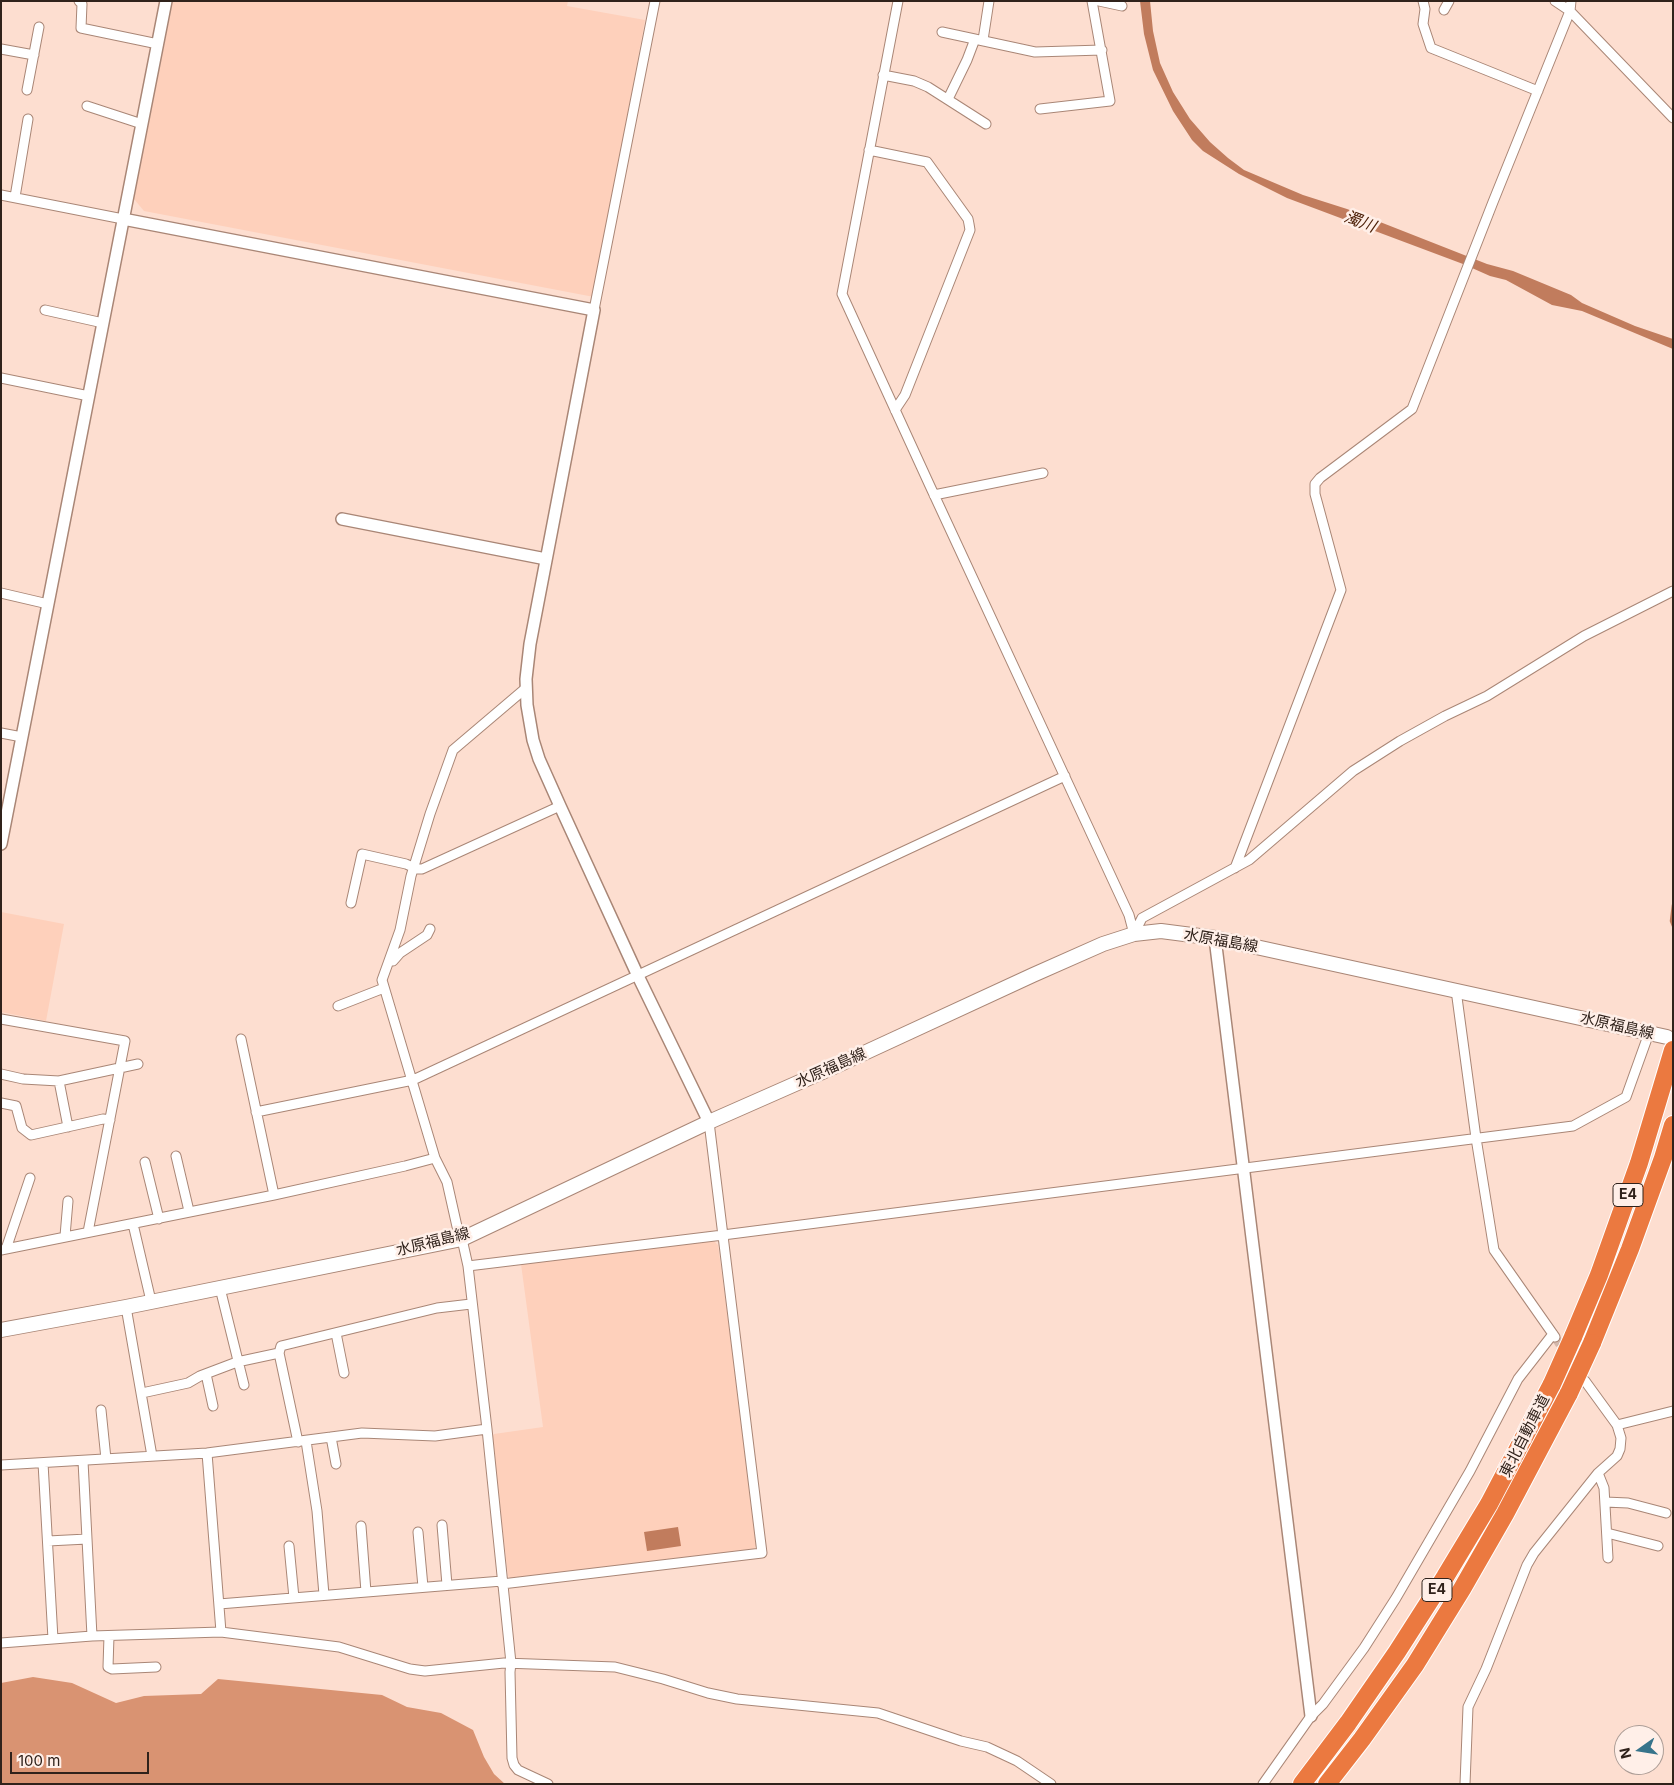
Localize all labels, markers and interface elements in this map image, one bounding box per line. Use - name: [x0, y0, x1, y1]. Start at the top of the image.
- water label: 濁川: [1342, 207, 1378, 237]
- street label: 水原福島線: [1183, 926, 1259, 956]
- street label: 水原福島線: [1578, 1009, 1656, 1043]
- street label: 水原福島線: [793, 1045, 869, 1091]
- road number: E4: [1613, 1184, 1643, 1206]
- street label: 水原福島線: [394, 1224, 472, 1260]
- street label: 東北自動車道: [1497, 1392, 1553, 1480]
- road number: E4: [1422, 1578, 1452, 1602]
- north arrow: [1614, 1725, 1664, 1775]
- scale bar: [12, 1742, 151, 1774]
- text: N: [1615, 1746, 1634, 1760]
- text: 100 m: [18, 1751, 60, 1770]

